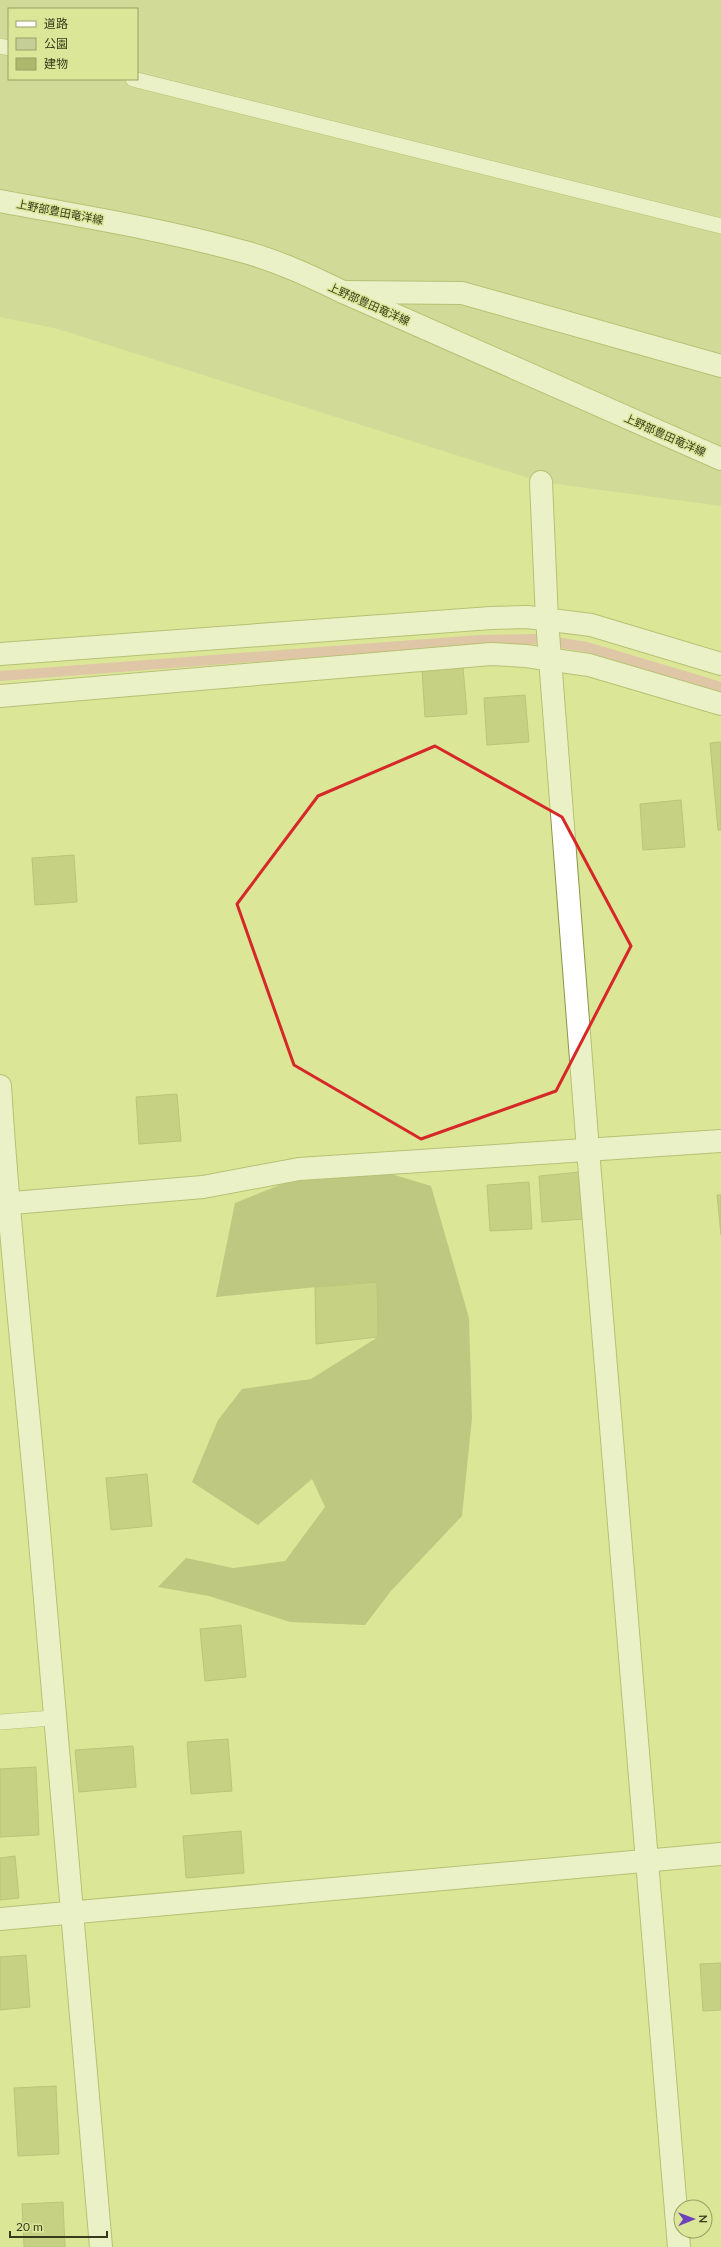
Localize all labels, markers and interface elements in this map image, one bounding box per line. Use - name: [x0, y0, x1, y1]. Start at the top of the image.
- legend: [8, 8, 138, 80]
- text: 道路: [44, 16, 68, 31]
- text: 公園: [44, 36, 68, 51]
- text: 建物: [44, 56, 68, 71]
- street label: 上野部豊田竜洋線: [16, 197, 105, 226]
- street label: 上野部豊田竜洋線: [326, 280, 412, 327]
- street label: 上野部豊田竜洋線: [622, 411, 708, 458]
- north arrow: [673, 2199, 713, 2239]
- scale bar: [10, 2213, 107, 2239]
- text: N: [697, 2214, 710, 2223]
- text: 20 m: [16, 2219, 43, 2234]

